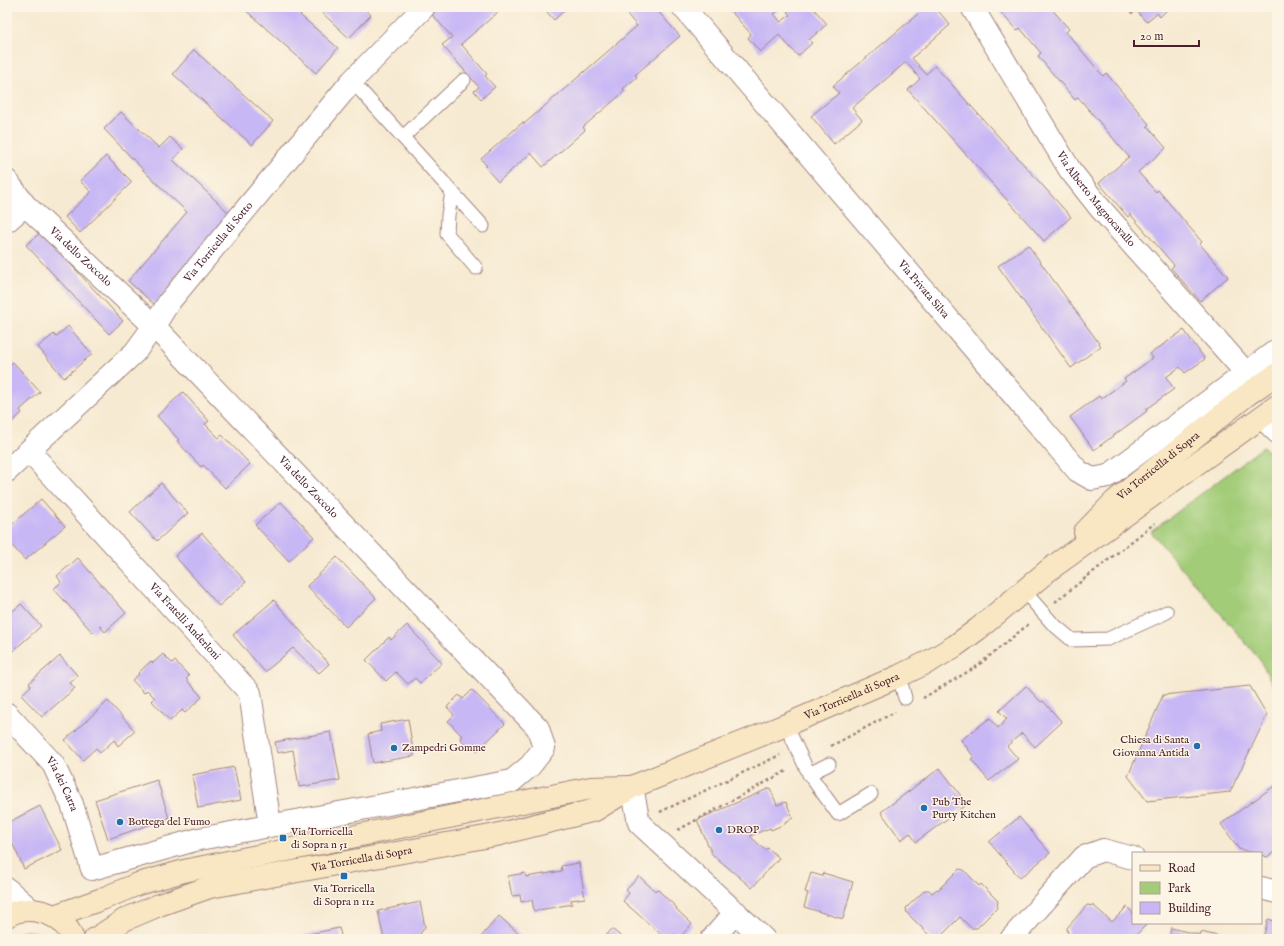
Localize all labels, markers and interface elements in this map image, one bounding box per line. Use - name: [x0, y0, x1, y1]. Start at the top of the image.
- scale bar: [1134, 22, 1199, 48]
- text: 20 m: [1140, 29, 1163, 44]
- street label: Via Alberto Magnocavallo: [1053, 148, 1138, 250]
- street label: Via Torricella di Sotto: [180, 199, 256, 286]
- street label: Via dello Zoccolo: [46, 224, 115, 290]
- street label: Via Privata Silva: [894, 257, 952, 322]
- street label: Via Torricella di Sopra: [1114, 428, 1203, 504]
- street label: Via dello Zoccolo: [275, 453, 341, 521]
- street label: Via Fratelli Anderloni: [145, 579, 223, 663]
- street label: Via Torricella di Sopra: [801, 670, 902, 724]
- place label: Chiesa di Santa Giovanna Antida: [1113, 733, 1189, 760]
- place label: Zampedri Gomme: [402, 741, 486, 755]
- marker: Chiesa di Santa Giovanna Antida: [1192, 741, 1202, 751]
- marker: Zampedri Gomme: [389, 743, 399, 753]
- street label: Via dei Carra: [42, 753, 81, 813]
- place label: Pub The Purty Kitchen: [932, 795, 996, 822]
- marker: Pub The Purty Kitchen: [919, 803, 929, 813]
- place label: Bottega del Fumo: [128, 815, 210, 829]
- marker: Bottega del Fumo: [115, 817, 125, 827]
- place label: DROP: [727, 823, 760, 837]
- place label: Via Torricella di Sopra n 51: [290, 825, 353, 852]
- marker: DROP: [714, 825, 724, 835]
- marker: Via Torricella di Sopra n 51: [278, 833, 288, 843]
- street label: Via Torricella di Sopra: [309, 843, 413, 876]
- legend: [1132, 852, 1262, 924]
- text: Road: [1168, 861, 1196, 876]
- marker: Via Torricella di Sopra n 112: [339, 871, 349, 881]
- text: Park: [1168, 881, 1191, 896]
- place label: Via Torricella di Sopra n 112: [312, 882, 375, 909]
- text: Building: [1168, 901, 1212, 916]

